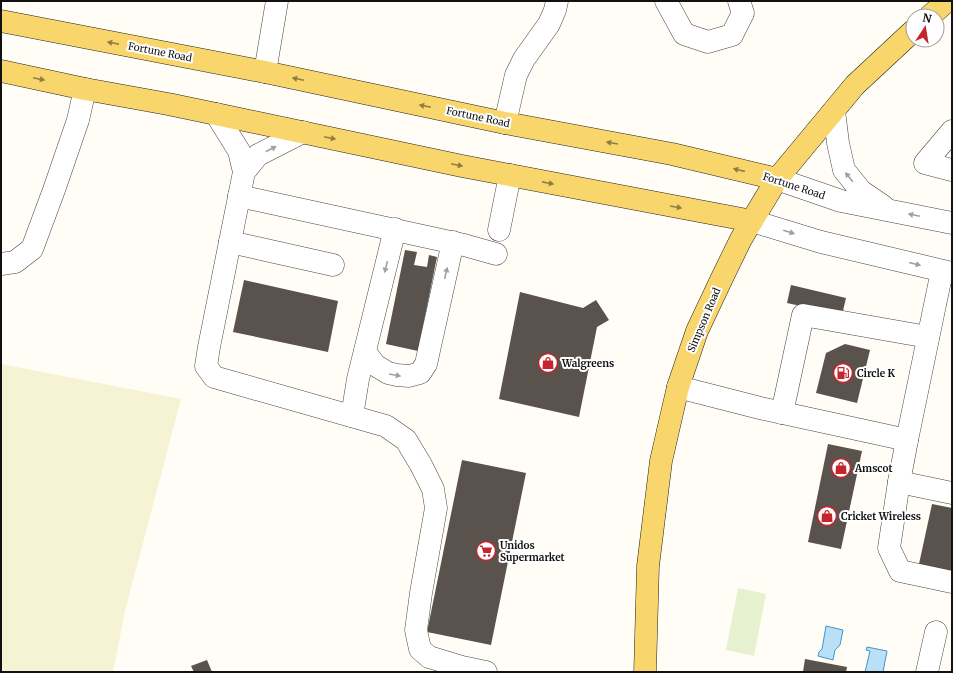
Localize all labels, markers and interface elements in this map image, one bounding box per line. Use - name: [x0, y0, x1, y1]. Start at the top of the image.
- north arrow: [905, 8, 945, 48]
- text: N: [921, 10, 933, 26]
- one-way arrow: [107, 39, 119, 45]
- street label: Fortune Road: [127, 39, 193, 65]
- one-way arrow: [33, 76, 45, 82]
- one-way arrow: [292, 76, 304, 82]
- one-way arrow: [419, 103, 431, 109]
- street label: Fortune Road: [445, 104, 511, 130]
- one-way arrow: [324, 136, 336, 142]
- one-way arrow: [606, 139, 618, 145]
- one-way arrow: [265, 146, 276, 152]
- one-way arrow: [451, 162, 463, 168]
- one-way arrow: [733, 166, 745, 172]
- street label: Fortune Road: [761, 170, 827, 202]
- one-way arrow: [845, 171, 853, 182]
- one-way arrow: [542, 180, 554, 186]
- one-way arrow: [670, 204, 682, 210]
- one-way arrow: [908, 212, 920, 218]
- one-way arrow: [784, 229, 796, 235]
- one-way arrow: [382, 261, 388, 274]
- one-way arrow: [909, 262, 921, 268]
- one-way arrow: [444, 266, 450, 279]
- street label: Simpson Road: [685, 286, 723, 354]
- shop icon: Walgreens: [537, 352, 559, 374]
- place label: Walgreens: [561, 357, 614, 370]
- fuel station icon: Circle K: [832, 362, 854, 384]
- place label: Circle K: [857, 367, 895, 380]
- one-way arrow: [389, 372, 401, 378]
- shop icon: Amscot: [830, 457, 852, 479]
- place label: Amscot: [854, 462, 892, 475]
- shop icon: Cricket Wireless: [816, 505, 838, 527]
- place label: Cricket Wireless: [841, 510, 921, 523]
- place label: Unidos Supermarket: [500, 539, 565, 564]
- supermarket icon: Unidos Supermarket: [475, 540, 497, 562]

